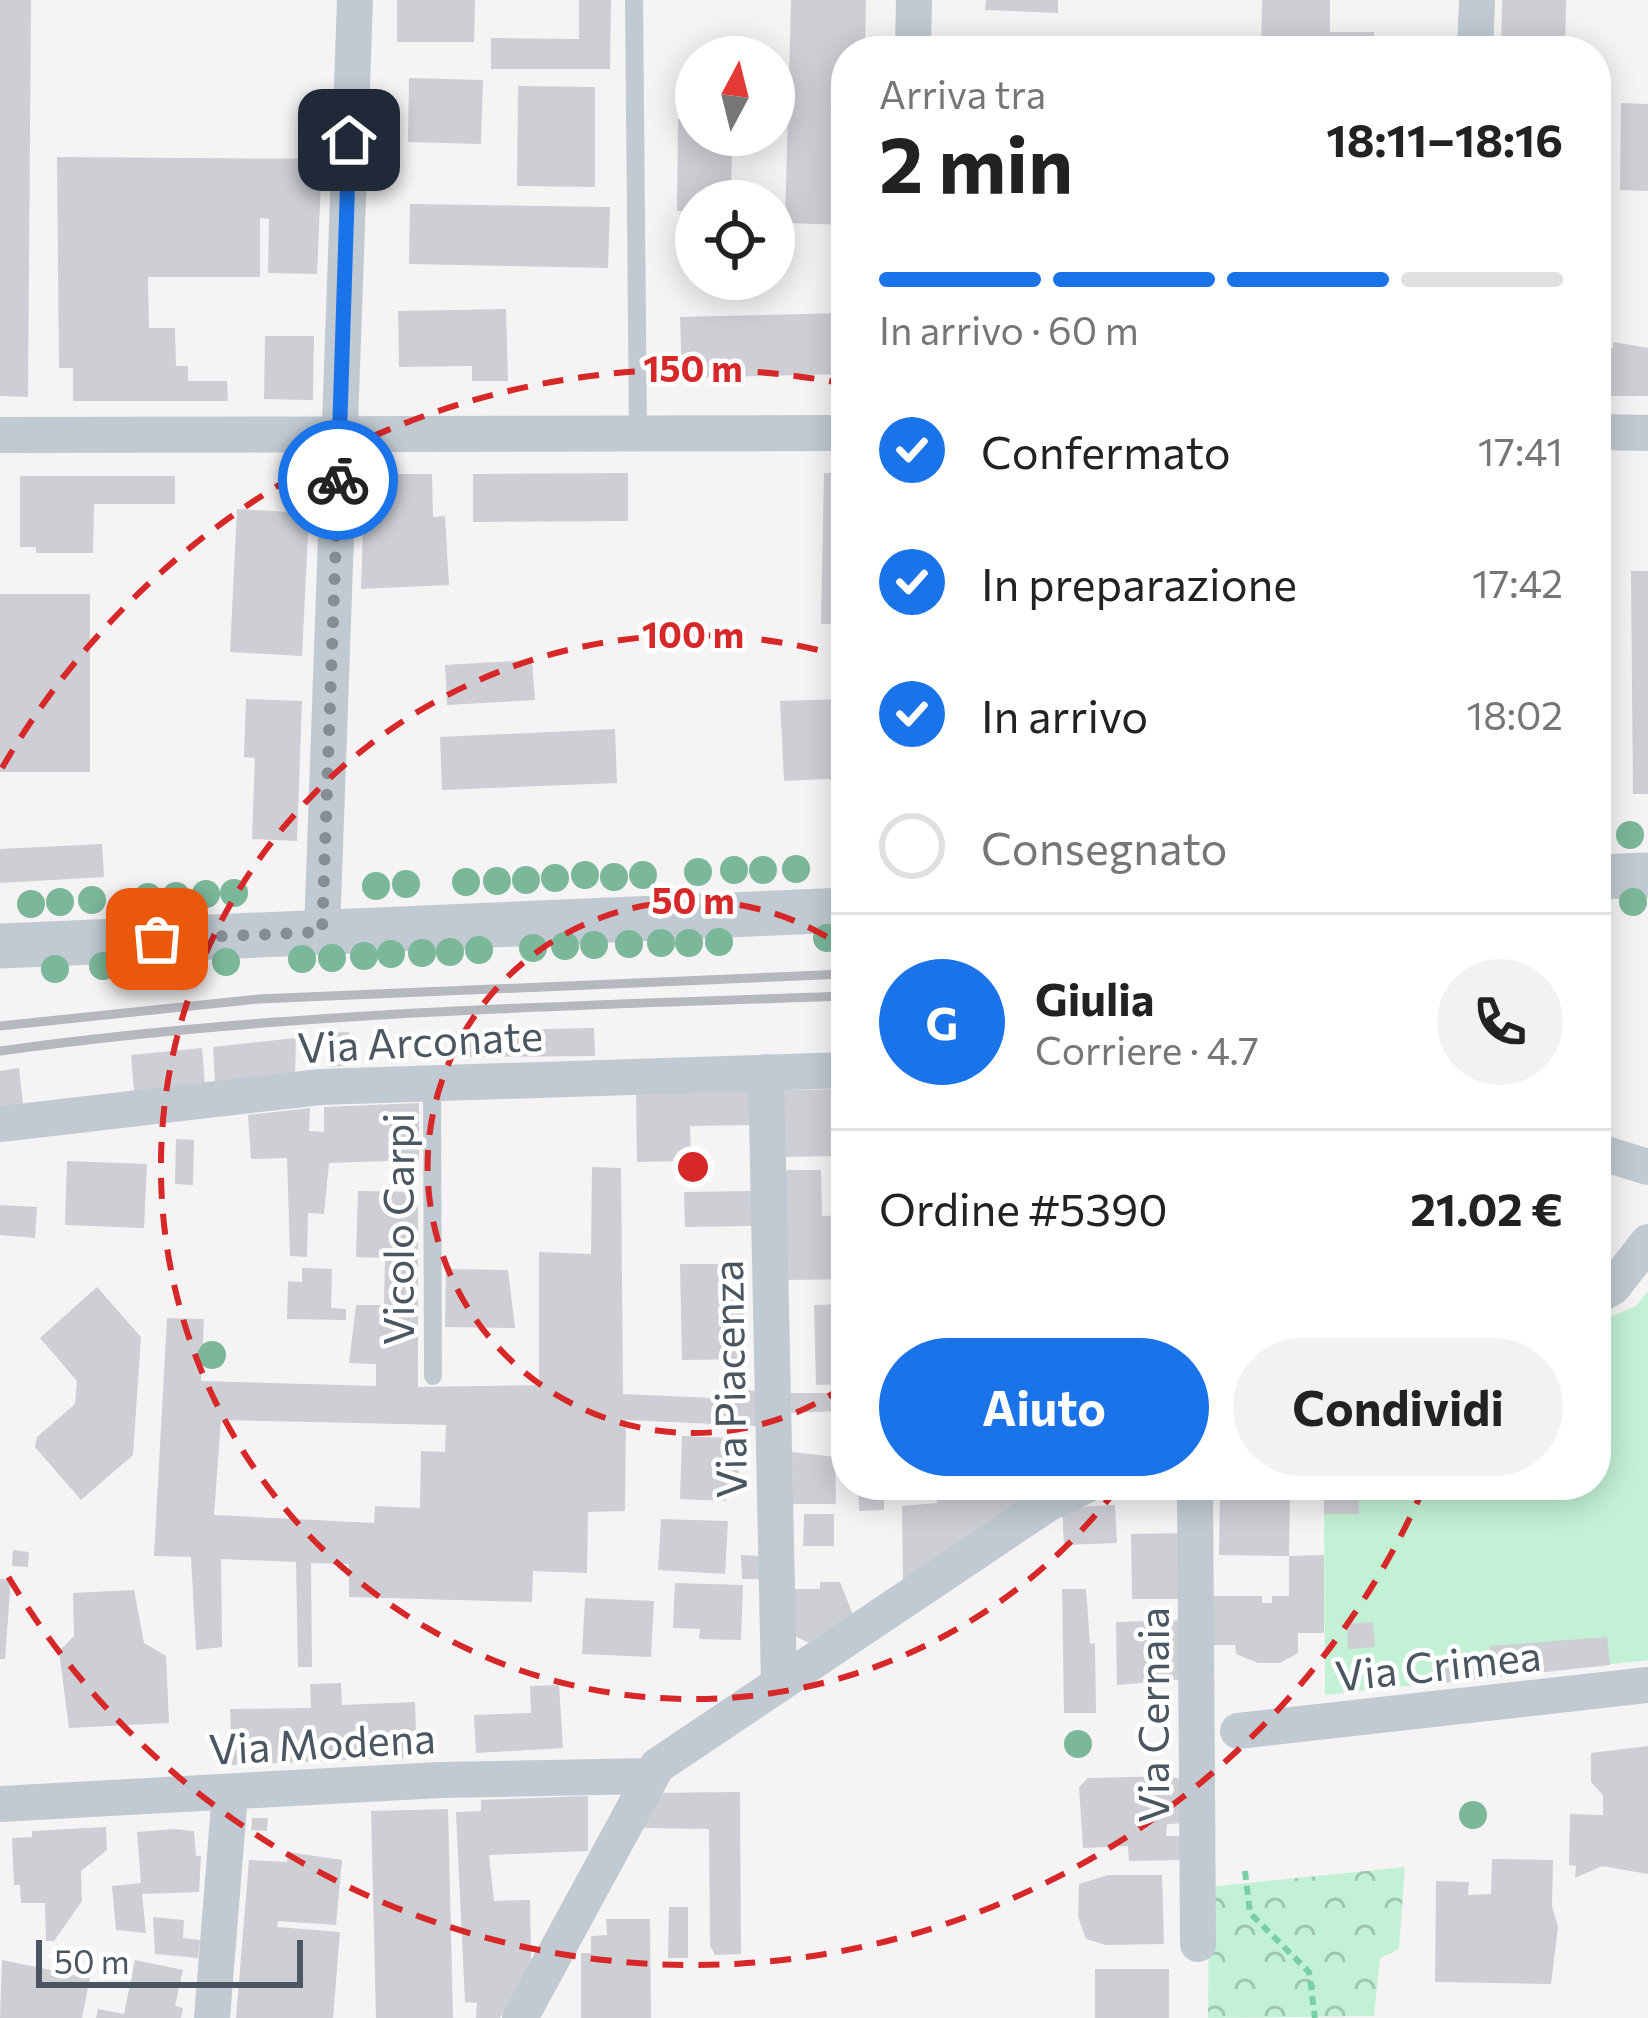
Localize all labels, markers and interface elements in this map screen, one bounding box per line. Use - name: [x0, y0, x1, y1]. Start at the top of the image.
- north arrow: [675, 36, 795, 156]
- map controls: [675, 36, 795, 300]
- text: Arriva tra: [879, 69, 1046, 117]
- pin: [298, 89, 400, 191]
- icon: home: [316, 107, 382, 173]
- text: 18:11–18:16: [1326, 111, 1563, 166]
- text: 2 min: [879, 114, 1073, 209]
- button: locate: [675, 180, 795, 300]
- text: In arrivo · 60 m: [879, 305, 1139, 353]
- text: 150 m: [643, 345, 743, 389]
- icon: check: [879, 417, 945, 483]
- courier: [278, 420, 398, 540]
- text: Confermato: [981, 423, 1231, 478]
- text: 17:41: [1478, 426, 1563, 474]
- icon: bike: [305, 447, 371, 513]
- icon: check: [879, 549, 945, 615]
- text: In preparazione: [981, 555, 1297, 610]
- text: 17:42: [1472, 558, 1563, 606]
- text: 100 m: [642, 611, 744, 655]
- icon: check: [879, 681, 945, 747]
- text: In arrivo: [981, 687, 1148, 742]
- text: 18:02: [1466, 690, 1563, 738]
- text: Consegnato: [981, 819, 1227, 874]
- text: 50 m: [651, 877, 735, 921]
- pin: [106, 888, 208, 990]
- icon: bag: [124, 906, 190, 972]
- button: phone: [1437, 959, 1563, 1085]
- text: Giulia: [1035, 970, 1155, 1025]
- text: G: [926, 994, 958, 1049]
- street label: Via Arconate: [296, 1008, 544, 1072]
- text: Corriere · 4.7: [1035, 1025, 1259, 1073]
- street label: Vicolo Carpi: [371, 1113, 423, 1345]
- centre of rings: [672, 1146, 714, 1188]
- text: Ordine #5390: [879, 1180, 1168, 1235]
- text: 21.02 €: [1410, 1180, 1563, 1235]
- street label: Via Piacenza: [700, 1259, 756, 1499]
- button: Aiuto: [879, 1338, 1209, 1476]
- button: Condividi: [1233, 1338, 1563, 1476]
- street label: Via Cernaia: [1126, 1607, 1178, 1823]
- street label: Via Crimea: [1332, 1627, 1544, 1701]
- street label: Via Modena: [207, 1710, 437, 1774]
- scale bar: [36, 1934, 303, 1987]
- text: 50 m: [54, 1940, 130, 1981]

